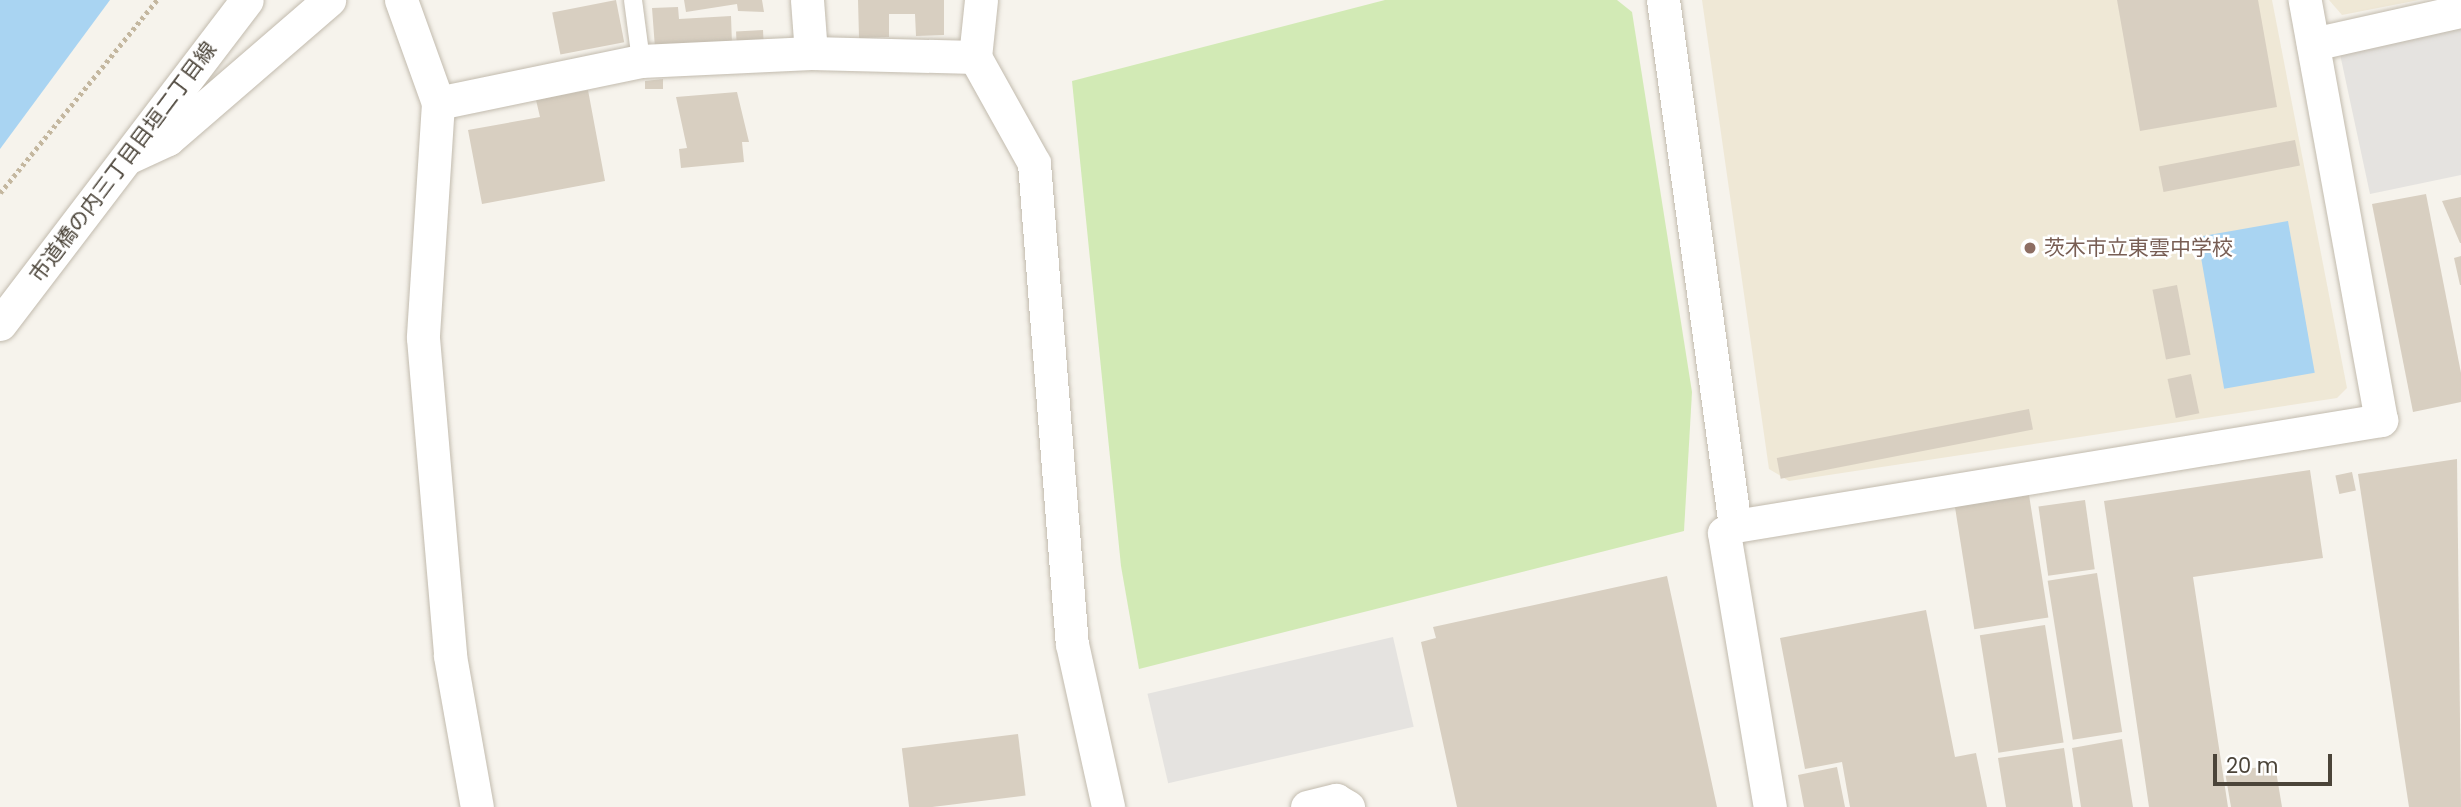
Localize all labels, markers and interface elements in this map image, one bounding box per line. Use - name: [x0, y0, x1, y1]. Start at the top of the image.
- street label: 市道橋の内三丁目目垣二丁目線: [24, 37, 222, 287]
- place label: 茨木市立東雲中学校: [2044, 235, 2233, 261]
- marker: 茨木市立東雲中学校: [2022, 240, 2038, 256]
- scale bar: [2216, 740, 2335, 784]
- text: 20 m: [2226, 751, 2279, 780]

